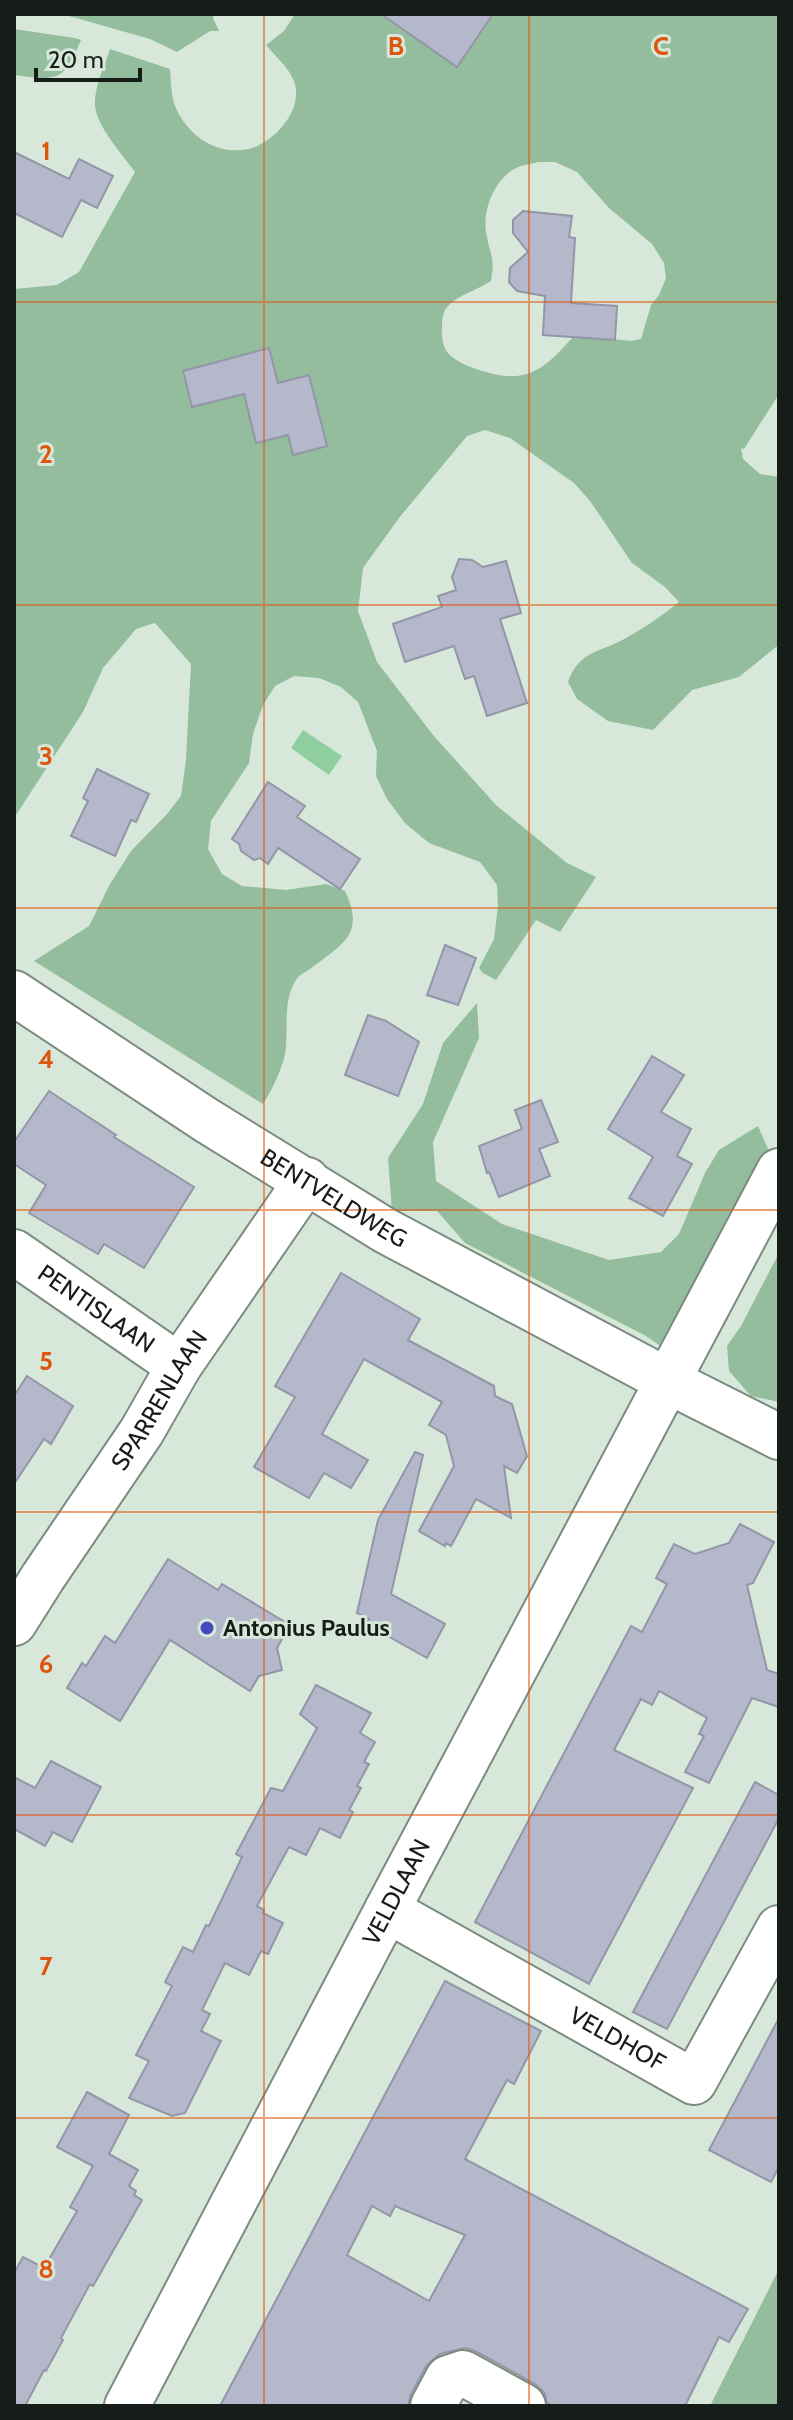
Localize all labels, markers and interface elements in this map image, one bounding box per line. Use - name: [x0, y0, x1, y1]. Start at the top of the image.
- text: B: [388, 30, 404, 62]
- text: C: [653, 30, 669, 62]
- scale bar: [36, 32, 140, 82]
- text: 20 m: [48, 45, 104, 74]
- text: 1: [41, 135, 51, 167]
- text: 2: [39, 438, 53, 470]
- text: 3: [39, 740, 53, 772]
- text: 4: [38, 1043, 54, 1075]
- street label: BENTVELDWEG: [255, 1142, 412, 1253]
- street label: PENTISLAAN: [33, 1258, 161, 1359]
- street label: SPARRENLAAN: [105, 1324, 213, 1476]
- text: 5: [39, 1345, 53, 1377]
- place label: Antonius Paulus: [223, 1613, 390, 1642]
- marker: Antonius Paulus: [198, 1619, 216, 1637]
- text: 6: [39, 1648, 53, 1680]
- street label: VELDLAAN: [356, 1834, 436, 1950]
- text: 7: [39, 1950, 53, 1982]
- street label: VELDHOF: [564, 2000, 671, 2077]
- text: 8: [38, 2253, 54, 2285]

